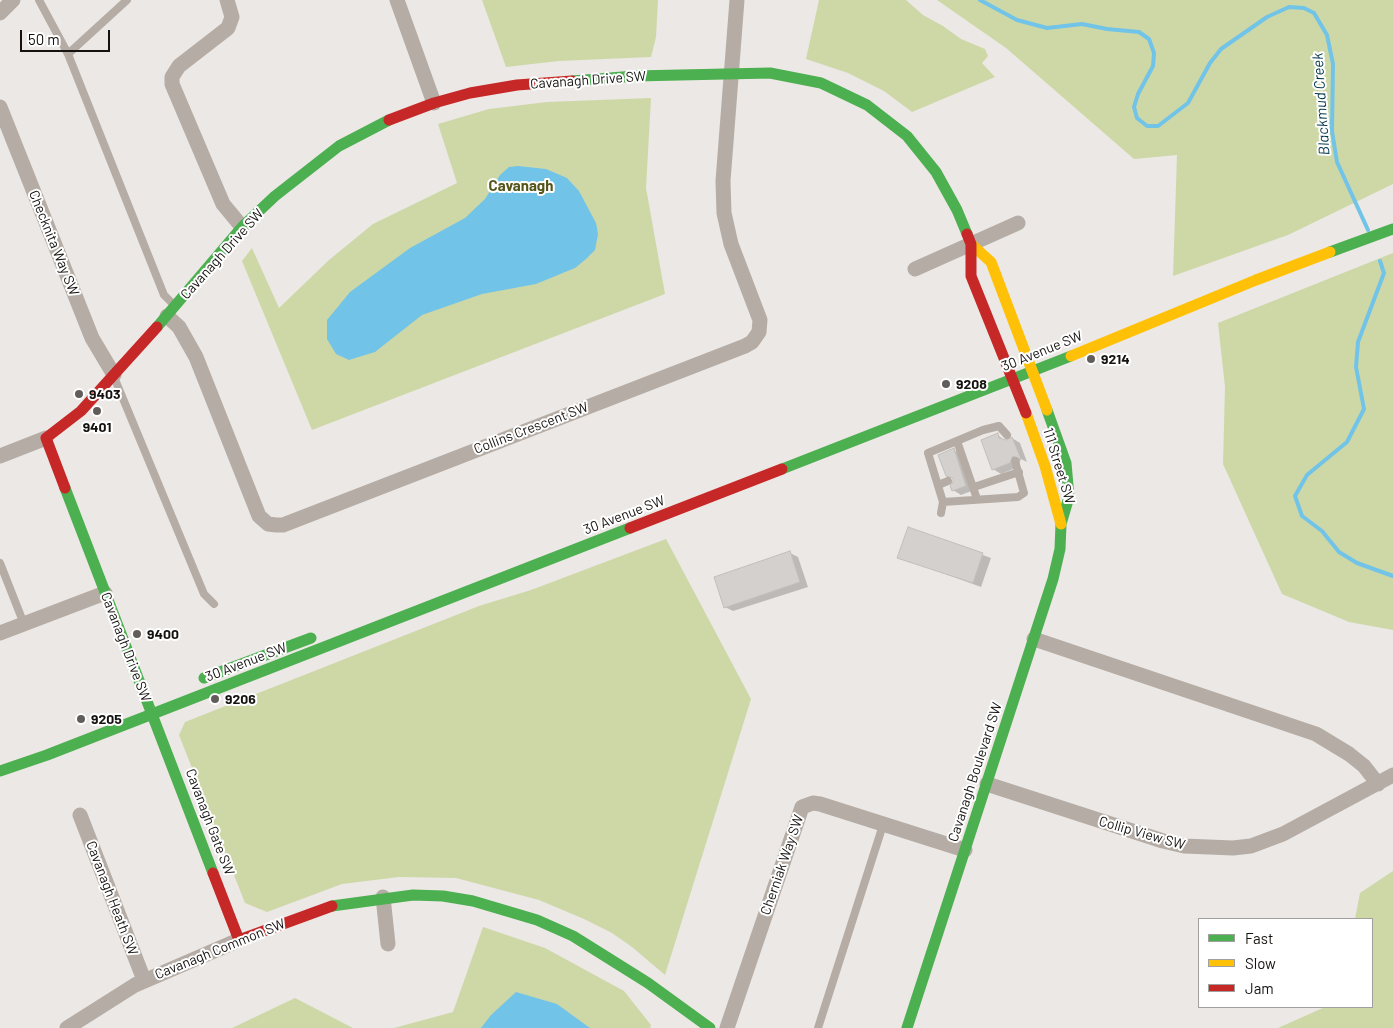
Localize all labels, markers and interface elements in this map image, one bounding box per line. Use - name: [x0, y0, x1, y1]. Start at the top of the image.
- scale bar: [22, 20, 112, 52]
- text: 50 m: [28, 30, 60, 48]
- water label: Blackmud Creek: [1308, 52, 1334, 156]
- street label: Cavanagh Drive SW: [530, 68, 646, 92]
- district label: Cavanagh: [489, 177, 553, 195]
- street label: Checknita Way SW: [25, 188, 83, 298]
- street label: Cavanagh Drive SW: [177, 205, 267, 303]
- street label: 30 Avenue SW: [999, 327, 1085, 375]
- place label: 9214: [1101, 351, 1130, 367]
- marker: 9214: [1085, 353, 1097, 365]
- place label: 9208: [956, 376, 987, 392]
- marker: 9208: [940, 378, 952, 390]
- place label: 9403: [89, 386, 120, 402]
- marker: 9403: [73, 388, 85, 400]
- street label: Collins Crescent SW: [471, 398, 591, 458]
- marker: 9401: [91, 405, 103, 417]
- place label: 9401: [83, 419, 111, 435]
- street label: 111 Street SW: [1039, 426, 1079, 506]
- street label: 30 Avenue SW: [581, 492, 667, 538]
- street label: Cavanagh Drive SW: [97, 590, 155, 704]
- place label: 9400: [147, 626, 179, 642]
- marker: 9400: [131, 628, 143, 640]
- street label: 30 Avenue SW: [203, 639, 289, 685]
- place label: 9206: [225, 691, 256, 707]
- marker: 9206: [209, 693, 221, 705]
- street label: Cavanagh Boulevard SW: [945, 700, 1005, 844]
- place label: 9205: [91, 711, 122, 727]
- marker: 9205: [75, 713, 87, 725]
- street label: Cavanagh Gate SW: [182, 766, 238, 878]
- street label: Cherniak Way SW: [757, 813, 807, 917]
- street label: Collip View SW: [1097, 813, 1187, 853]
- street label: Cavanagh Heath SW: [82, 838, 142, 958]
- street label: Cavanagh Common SW: [152, 915, 288, 983]
- legend: [1198, 918, 1373, 1008]
- text: Fast: [1245, 929, 1273, 947]
- text: Slow: [1245, 954, 1276, 972]
- text: Jam: [1245, 979, 1274, 997]

